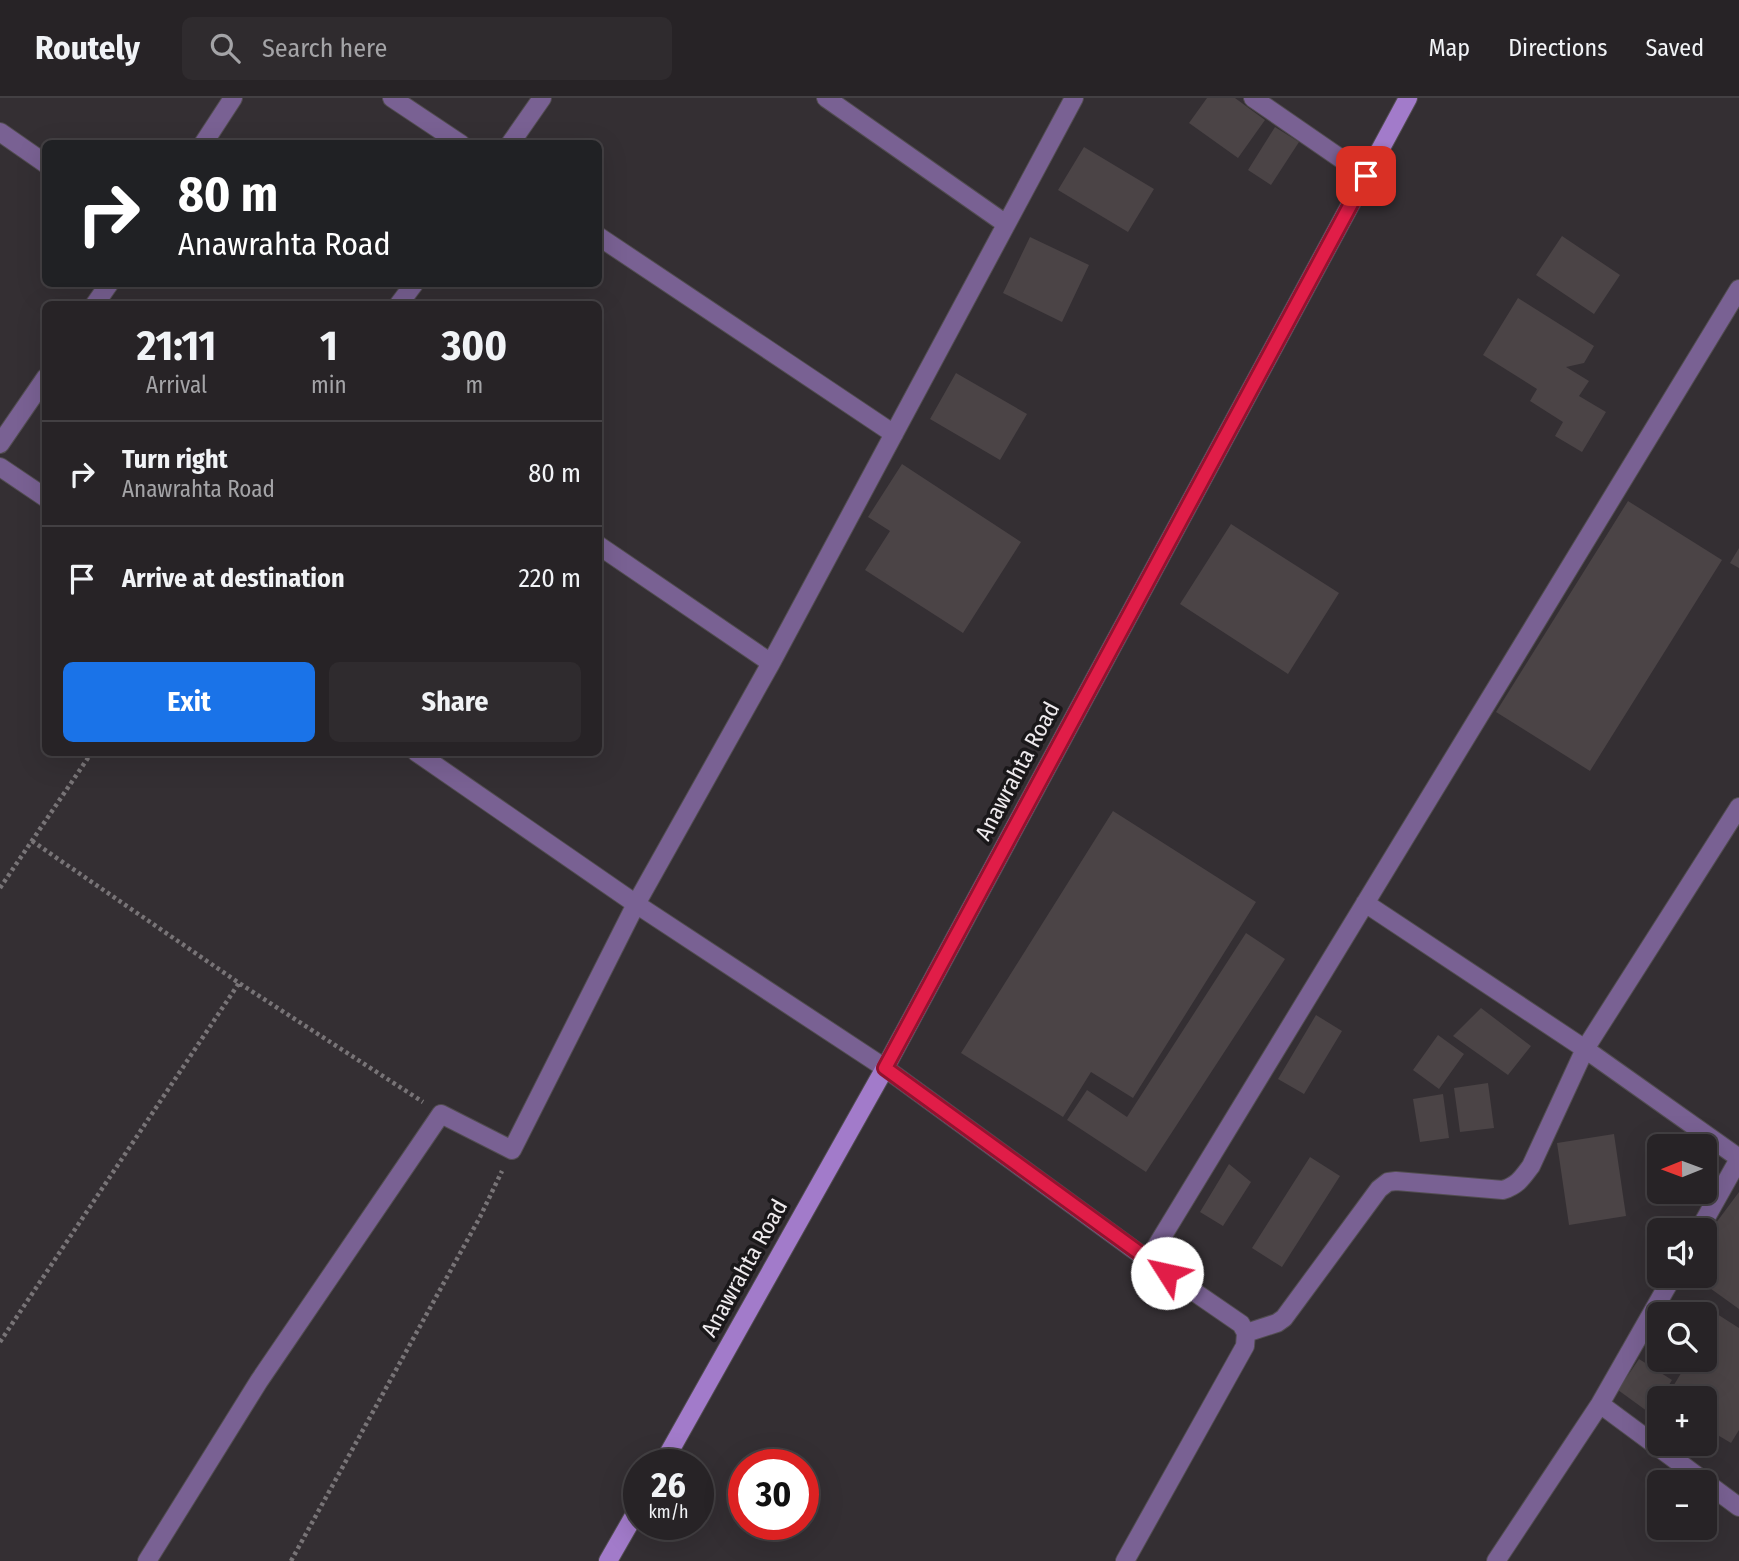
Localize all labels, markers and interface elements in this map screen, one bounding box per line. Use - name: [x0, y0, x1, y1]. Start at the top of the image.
- search box: [182, 17, 672, 80]
- text: Routely: [35, 28, 140, 68]
- icon: search: [206, 29, 244, 67]
- text: Search here: [262, 33, 387, 64]
- text: Map: [1429, 34, 1470, 62]
- text: Directions: [1508, 34, 1607, 62]
- text: Saved: [1645, 34, 1704, 62]
- pin: [1336, 146, 1396, 206]
- icon: arrive: [1347, 157, 1385, 195]
- text: 80 m: [178, 165, 278, 224]
- icon: right: [63, 168, 154, 259]
- text: Anawrahta Road: [178, 225, 391, 263]
- text: 21:11: [137, 321, 216, 371]
- text: 1: [320, 321, 338, 371]
- text: 300: [441, 321, 507, 371]
- text: Arrival: [146, 371, 207, 399]
- text: min: [311, 371, 347, 399]
- text: m: [465, 371, 483, 399]
- text: Turn right: [122, 444, 228, 475]
- icon: right: [63, 455, 101, 493]
- text: 80 m: [528, 458, 581, 489]
- text: Anawrahta Road: [122, 475, 275, 503]
- icon: arrive: [63, 560, 101, 598]
- text: Arrive at destination: [122, 563, 345, 594]
- text: 220 m: [518, 563, 581, 594]
- button: Exit: [63, 662, 315, 742]
- button: Share: [329, 662, 581, 742]
- street label: Anawrahta Road: [969, 697, 1065, 845]
- north arrow: [1647, 1134, 1717, 1204]
- map controls: [1647, 1134, 1717, 1540]
- street label: Anawrahta Road: [695, 1194, 793, 1342]
- button: sound: [1647, 1218, 1717, 1288]
- position arrow: [1130, 1236, 1204, 1310]
- button: search: [1647, 1302, 1717, 1372]
- button: +: [1647, 1386, 1717, 1456]
- speed limit sign: 30: [728, 1449, 819, 1540]
- text: 26: [651, 1464, 686, 1506]
- button: −: [1647, 1470, 1717, 1540]
- text: km/h: [648, 1501, 689, 1523]

